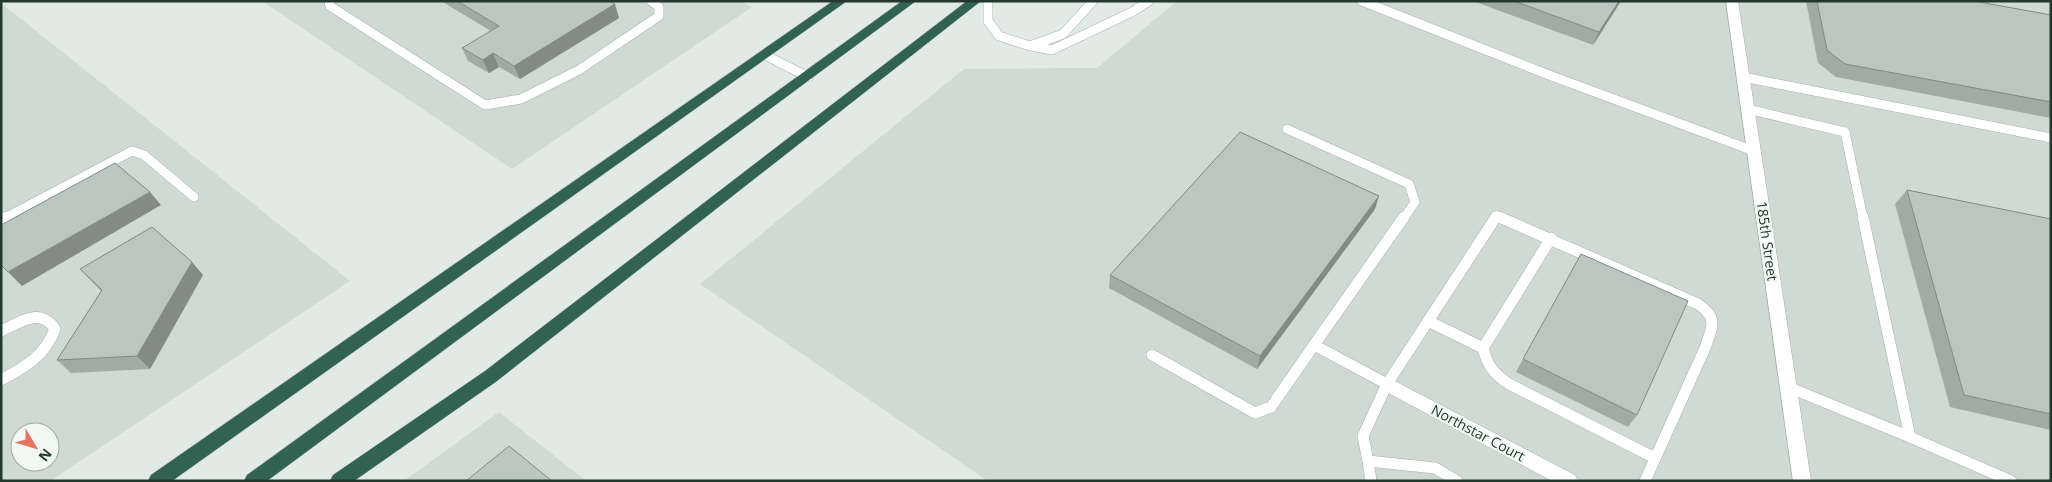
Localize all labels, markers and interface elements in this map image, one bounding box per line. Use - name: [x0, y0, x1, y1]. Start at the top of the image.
- street label: 185th Street: [1752, 200, 1782, 282]
- street label: Northstar Court: [1428, 400, 1528, 465]
- north arrow: [10, 422, 60, 472]
- text: N: [35, 445, 57, 466]

